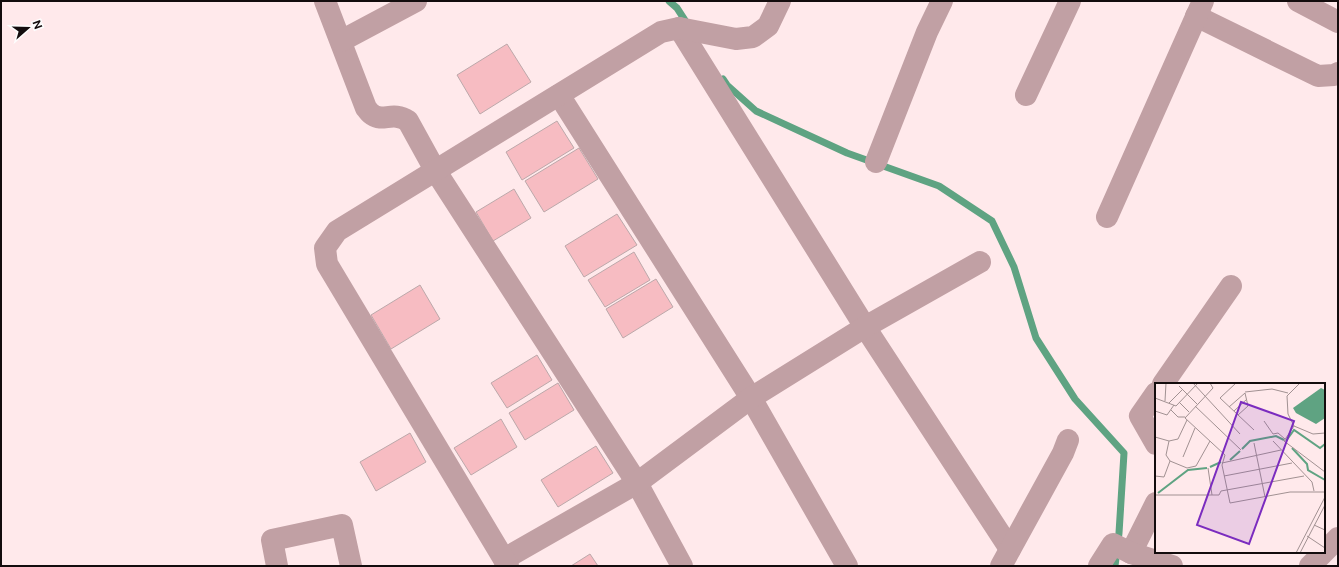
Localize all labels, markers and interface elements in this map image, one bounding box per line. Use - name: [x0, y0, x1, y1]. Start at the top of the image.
- north arrow: [8, 8, 48, 48]
- text: N: [30, 18, 45, 31]
- inset map: [1155, 383, 1325, 553]

